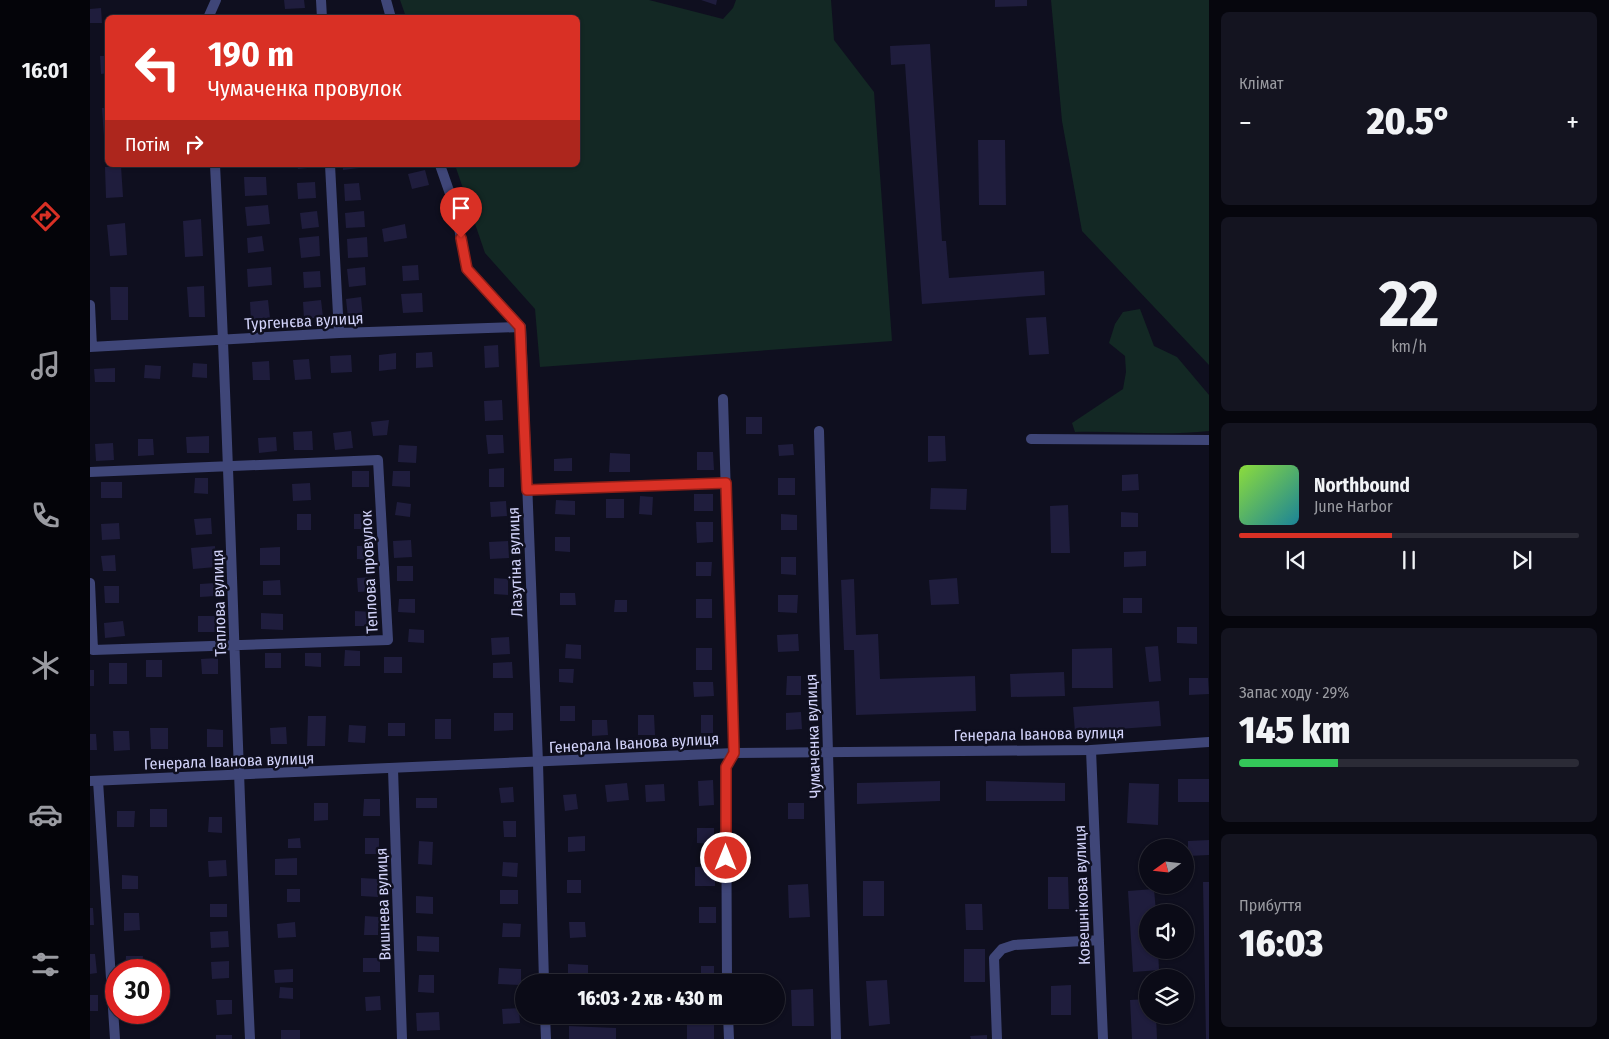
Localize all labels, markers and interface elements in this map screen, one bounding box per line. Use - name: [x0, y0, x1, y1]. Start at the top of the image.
- text: 190 m: [208, 33, 294, 75]
- icon: left: [125, 35, 190, 100]
- text: 16:01: [22, 57, 68, 84]
- text: Клімат: [1239, 74, 1284, 93]
- text: Чумаченка провулок: [208, 75, 402, 102]
- text: 20.5°: [1367, 98, 1451, 144]
- text: −: [1239, 106, 1252, 139]
- text: +: [1566, 106, 1579, 139]
- icon: right: [180, 130, 208, 158]
- text: Потім: [125, 133, 170, 156]
- pin: [440, 187, 482, 238]
- icon: arrive: [447, 194, 475, 222]
- icon: directions: [28, 199, 63, 234]
- text: 22: [1379, 265, 1439, 343]
- street label: Тургенєва вулиця: [244, 308, 364, 334]
- text: km/h: [1391, 337, 1427, 356]
- icon: music: [28, 348, 63, 383]
- text: Northbound: [1314, 474, 1410, 497]
- text: June Harbor: [1314, 497, 1392, 516]
- icon: phone: [28, 498, 63, 533]
- street label: Лазутіна вулиця: [504, 507, 526, 617]
- street label: Теплова провулок: [356, 509, 382, 634]
- icon: previous: [1282, 546, 1310, 574]
- icon: pause: [1395, 546, 1423, 574]
- icon: next: [1508, 546, 1536, 574]
- street label: Теплова вулиця: [208, 549, 230, 657]
- icon: climate: [28, 648, 63, 683]
- street label: Чумаченка вулиця: [801, 673, 825, 799]
- text: Запас ходу · 29%: [1239, 683, 1349, 702]
- text: 145 km: [1239, 707, 1350, 753]
- street label: Генерала Іванова вулиця: [954, 723, 1124, 745]
- street label: Генерала Іванова вулиця: [548, 729, 720, 757]
- street label: Генерала Іванова вулиця: [143, 749, 315, 773]
- icon: car: [28, 797, 63, 832]
- street label: Ковешнікова вулиця: [1070, 825, 1094, 965]
- position arrow: [699, 831, 751, 883]
- north arrow: [1139, 839, 1194, 894]
- map controls: [1139, 839, 1194, 1024]
- street label: Вишнева вулиця: [372, 847, 394, 961]
- text: Прибуття: [1239, 896, 1302, 915]
- button: sound: [1139, 904, 1194, 959]
- text: 16:03: [1239, 920, 1323, 966]
- icon: filters: [28, 947, 63, 982]
- speed limit sign: 30: [105, 959, 170, 1024]
- button: layers: [1139, 969, 1194, 1024]
- text: 16:03 · 2 хв · 430 m: [577, 987, 723, 1010]

